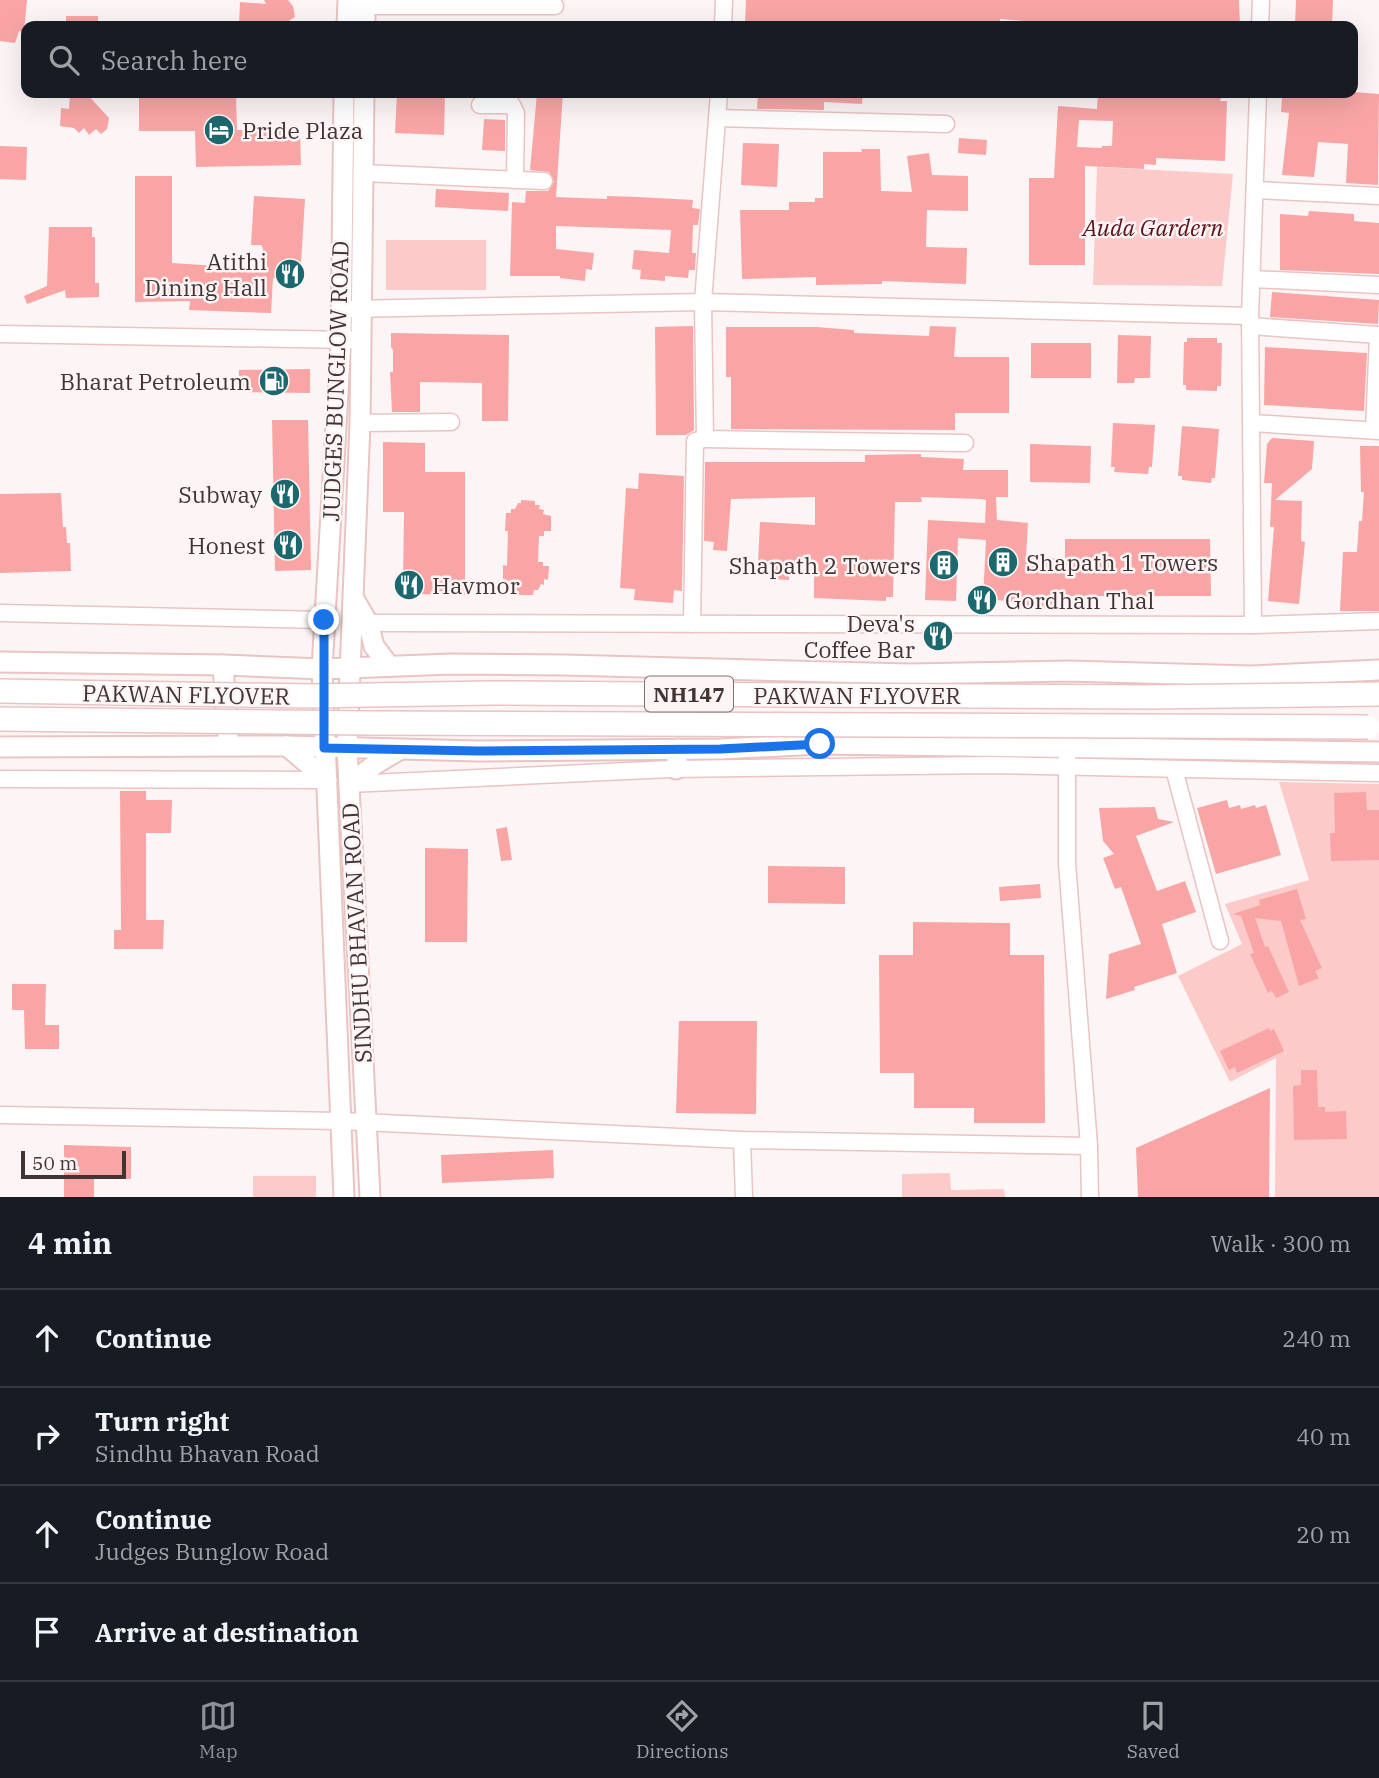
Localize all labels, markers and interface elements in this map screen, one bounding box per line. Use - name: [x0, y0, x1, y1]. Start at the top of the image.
- search box: [21, 21, 1358, 98]
- icon: search: [45, 41, 83, 79]
- text: Search here: [101, 43, 247, 77]
- hotel icon: Pride Plaza: [202, 113, 236, 147]
- place label: Pride Plaza: [242, 115, 363, 145]
- park label: Auda Gardern: [1081, 212, 1223, 242]
- street label: JUDGES BUNGLOW ROAD: [315, 240, 355, 522]
- place label: Atithi Dining Hall: [145, 246, 267, 302]
- restaurant icon: Atithi Dining Hall: [273, 257, 307, 291]
- fuel station icon: Bharat Petroleum: [257, 364, 291, 398]
- place label: Bharat Petroleum: [60, 366, 251, 396]
- restaurant icon: Subway: [268, 477, 302, 511]
- place label: Subway: [178, 479, 263, 509]
- restaurant icon: Honest: [271, 528, 305, 562]
- place label: Honest: [188, 530, 265, 560]
- building icon: Shapath 1 Towers: [986, 545, 1020, 579]
- place label: Shapath 1 Towers: [1026, 547, 1218, 577]
- building icon: Shapath 2 Towers: [927, 548, 961, 582]
- place label: Shapath 2 Towers: [729, 550, 921, 580]
- restaurant icon: Havmor: [392, 568, 426, 602]
- place label: Havmor: [432, 570, 520, 600]
- restaurant icon: Gordhan Thal: [965, 583, 999, 617]
- place label: Gordhan Thal: [1005, 585, 1155, 615]
- route end: [308, 604, 339, 635]
- place label: Deva's Coffee Bar: [804, 608, 915, 664]
- restaurant icon: Deva's Coffee Bar: [921, 619, 955, 653]
- road number: NH147: [645, 676, 733, 712]
- street label: PAKWAN FLYOVER: [82, 677, 291, 711]
- street label: PAKWAN FLYOVER: [753, 680, 961, 710]
- route start: [804, 728, 835, 759]
- street label: SINDHU BHAVAN ROAD: [334, 802, 378, 1064]
- scale bar: [21, 1148, 126, 1180]
- text: 50 m: [32, 1151, 77, 1175]
- text: 4 min: [28, 1223, 112, 1262]
- text: Walk · 300 m: [1210, 1228, 1351, 1258]
- icon: ahead: [28, 1319, 66, 1357]
- text: Continue: [95, 1321, 212, 1355]
- text: 240 m: [1282, 1323, 1351, 1353]
- text: Turn right: [95, 1404, 229, 1438]
- icon: right: [28, 1417, 66, 1455]
- text: 40 m: [1296, 1421, 1351, 1451]
- text: Sindhu Bhavan Road: [95, 1438, 320, 1468]
- text: Continue: [95, 1502, 212, 1536]
- icon: ahead: [28, 1515, 66, 1553]
- text: 20 m: [1296, 1519, 1351, 1549]
- text: Judges Bunglow Road: [95, 1536, 329, 1566]
- icon: arrive: [28, 1613, 66, 1651]
- text: Arrive at destination: [95, 1615, 359, 1649]
- tab: Map: [199, 1697, 238, 1763]
- tab: Directions: [636, 1697, 729, 1763]
- tab: Saved: [1127, 1697, 1180, 1763]

